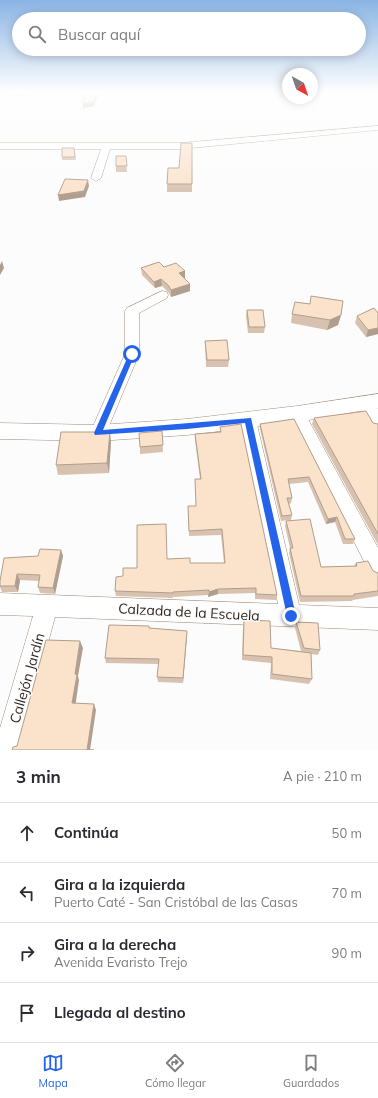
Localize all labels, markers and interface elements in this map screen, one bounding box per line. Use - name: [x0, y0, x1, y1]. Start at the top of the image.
- search box: [12, 12, 366, 56]
- icon: search: [26, 23, 48, 45]
- text: Buscar aquí: [58, 25, 140, 44]
- north arrow: [282, 68, 318, 104]
- route start: [123, 345, 141, 363]
- street label: Calzada de la Escuela: [118, 599, 260, 625]
- route end: [282, 607, 300, 625]
- street label: Callejón Jardín: [6, 631, 48, 725]
- text: 3 min: [16, 766, 61, 787]
- text: A pie · 210 m: [283, 768, 362, 784]
- icon: ahead: [16, 822, 38, 844]
- text: Continúa: [54, 823, 119, 842]
- text: 50 m: [332, 825, 362, 841]
- text: Gira a la izquierda: [54, 875, 185, 894]
- icon: left: [16, 882, 38, 904]
- text: 70 m: [332, 885, 362, 901]
- text: Puerto Caté - San Cristóbal de las Casas: [54, 894, 298, 910]
- text: Gira a la derecha: [54, 935, 176, 954]
- icon: right: [16, 942, 38, 964]
- text: 90 m: [332, 945, 362, 961]
- text: Avenida Evaristo Trejo: [54, 954, 187, 970]
- icon: arrive: [16, 1002, 38, 1024]
- text: Llegada al destino: [54, 1003, 186, 1022]
- tab: Mapa: [39, 1052, 68, 1090]
- tab: Cómo llegar: [145, 1052, 206, 1090]
- tab: Guardados: [283, 1052, 339, 1090]

